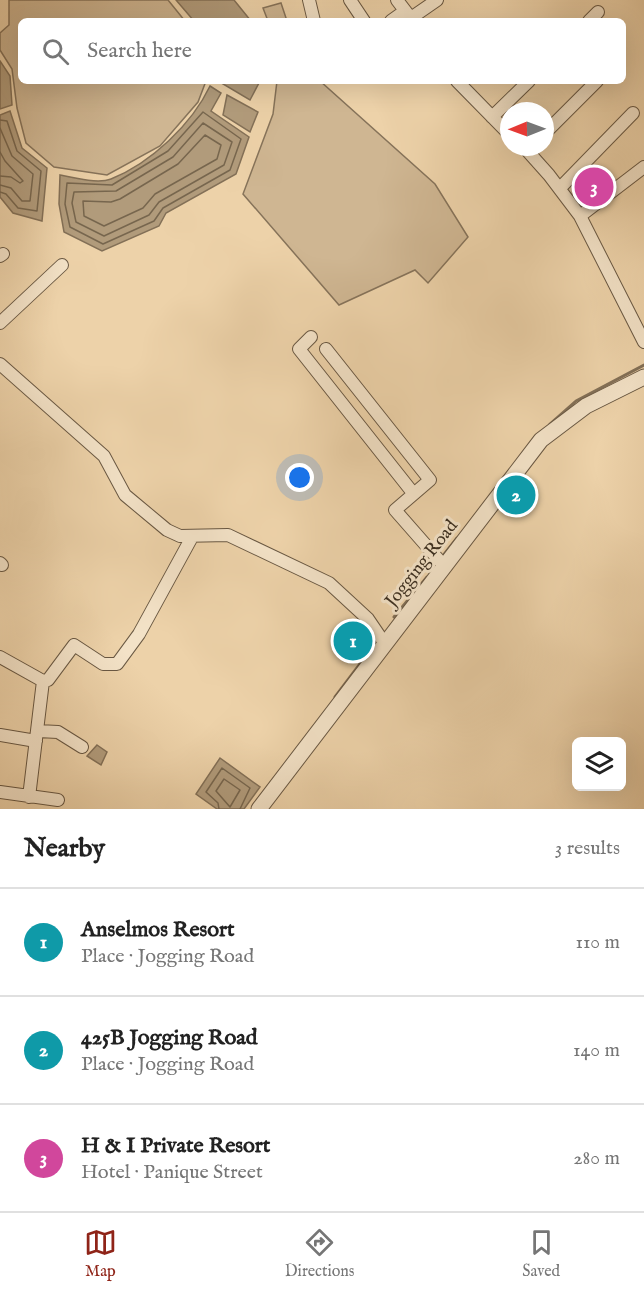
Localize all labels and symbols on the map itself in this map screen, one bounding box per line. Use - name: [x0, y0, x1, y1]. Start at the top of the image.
- north arrow: [500, 102, 554, 156]
- pin: 3: [574, 164, 614, 210]
- your location: [285, 463, 314, 492]
- pin: 2: [496, 472, 536, 518]
- street label: Jogging Road: [379, 515, 464, 614]
- pin: 1: [334, 618, 372, 664]

